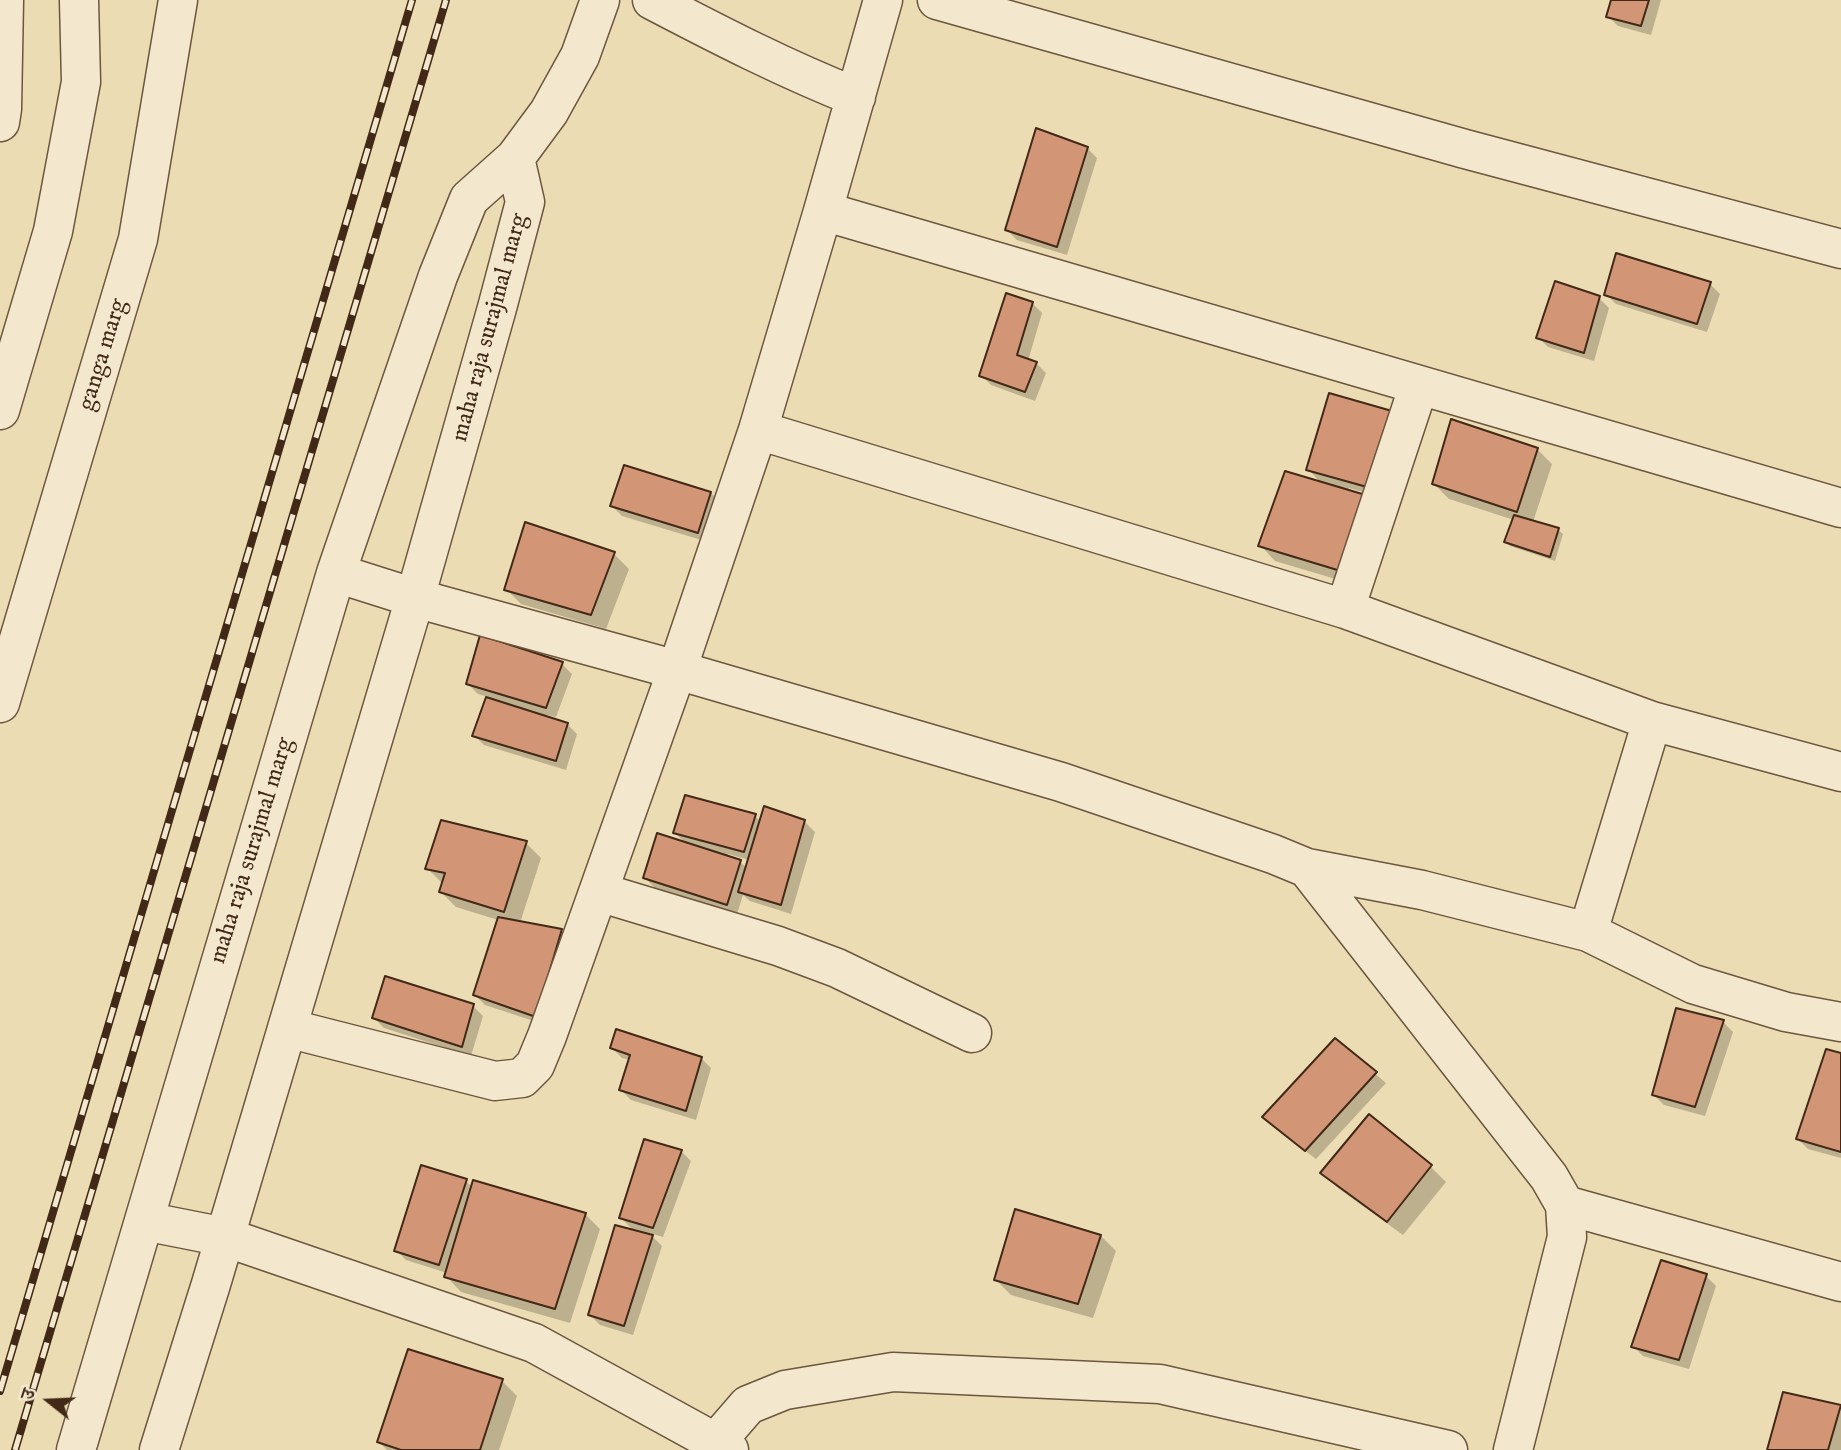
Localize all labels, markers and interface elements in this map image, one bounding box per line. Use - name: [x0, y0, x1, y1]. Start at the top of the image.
- street label: maha raja surajmal marg: [447, 211, 535, 445]
- street label: ganga marg: [73, 296, 135, 414]
- street label: maha raja surajmal marg: [205, 734, 301, 968]
- north arrow: [14, 1366, 84, 1436]
- text: उ: [16, 1386, 42, 1403]

